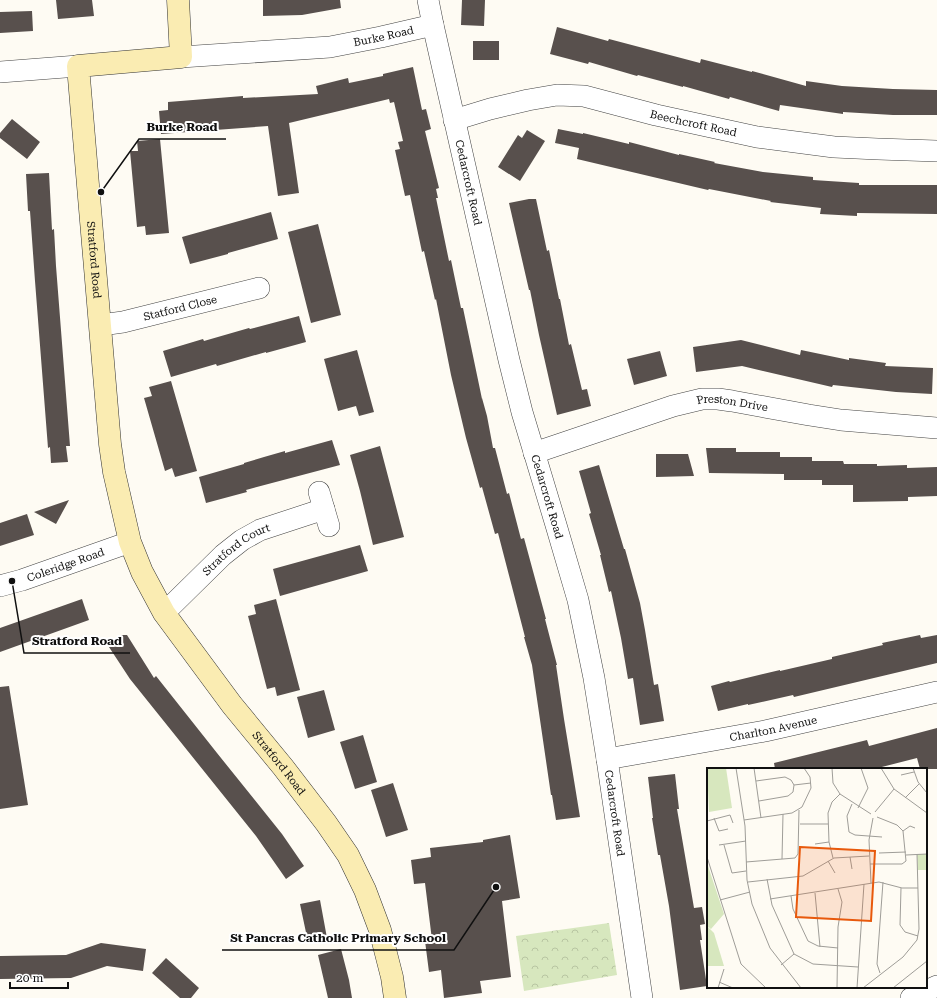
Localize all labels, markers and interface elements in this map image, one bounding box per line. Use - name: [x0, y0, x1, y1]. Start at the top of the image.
- street label: Burke Road: [352, 23, 415, 49]
- street label: Beechcroft Road: [649, 107, 738, 139]
- callout: Burke Road: [139, 115, 226, 139]
- text: Burke Road: [146, 120, 218, 134]
- street label: Cedarcroft Road: [453, 139, 485, 226]
- street label: Stratford Road: [85, 221, 104, 299]
- street label: Statford Close: [142, 292, 218, 323]
- street label: Preston Drive: [695, 392, 769, 414]
- street label: Cedarcroft Road: [529, 453, 566, 540]
- street label: Stratford Court: [200, 521, 271, 578]
- street label: Coleridge Road: [25, 545, 106, 584]
- callout: Stratford Road: [24, 629, 130, 653]
- text: Stratford Road: [32, 634, 122, 648]
- street label: Charlton Avenue: [728, 713, 818, 744]
- street label: Stratford Road: [250, 729, 308, 797]
- inset map: [707, 768, 927, 988]
- street label: Cedarcroft Road: [602, 769, 628, 857]
- callout: St Pancras Catholic Primary School: [222, 926, 454, 950]
- text: St Pancras Catholic Primary School: [230, 931, 446, 945]
- scale bar: [10, 964, 68, 990]
- text: 20 m: [16, 971, 43, 985]

